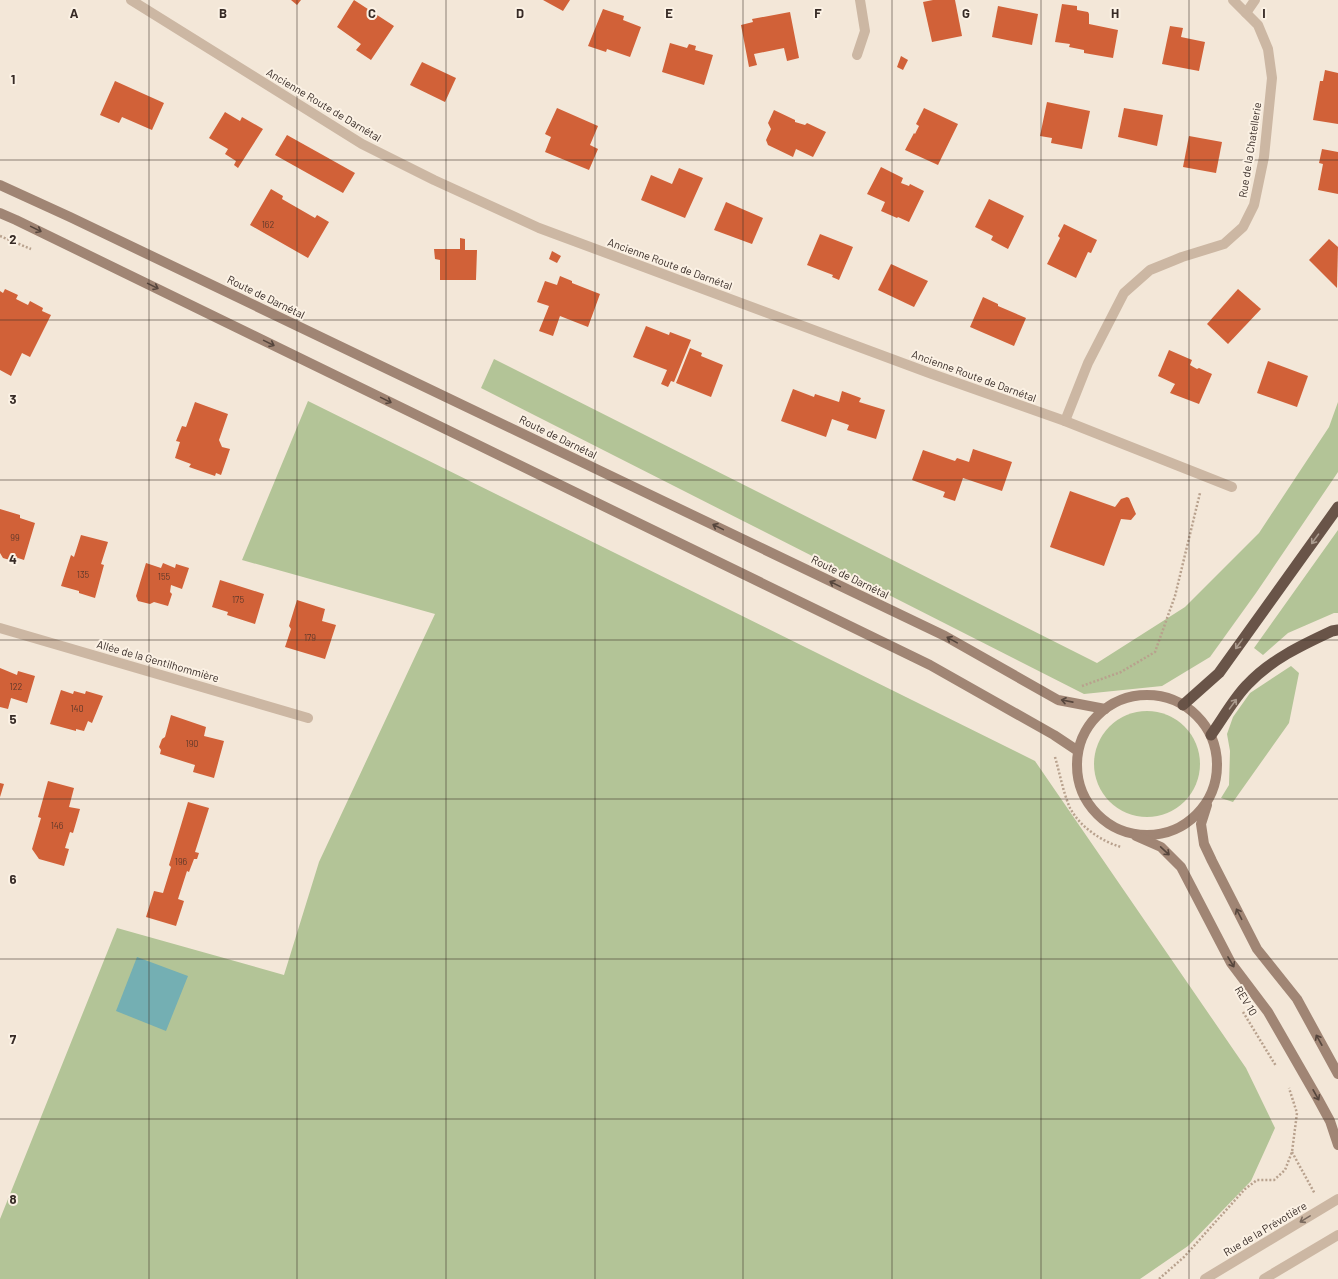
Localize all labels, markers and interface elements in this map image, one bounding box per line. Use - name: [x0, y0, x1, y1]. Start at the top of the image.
- text: A: [70, 5, 79, 21]
- text: B: [219, 5, 227, 21]
- text: C: [368, 5, 376, 21]
- text: D: [516, 5, 524, 21]
- text: E: [665, 5, 673, 21]
- text: F: [814, 5, 822, 21]
- text: G: [962, 5, 970, 21]
- text: H: [1111, 5, 1119, 21]
- text: I: [1262, 5, 1266, 21]
- street label: Ancienne Route de Darnétal: [265, 65, 384, 144]
- text: 1: [11, 71, 15, 87]
- street label: Rue de la Chatellerie: [1236, 101, 1264, 199]
- house number: 162: [262, 219, 274, 230]
- one-way arrow: [29, 226, 41, 233]
- text: 2: [9, 231, 17, 247]
- street label: Ancienne Route de Darnétal: [606, 235, 734, 292]
- street label: Route de Darnétal: [225, 272, 307, 321]
- one-way arrow: [146, 283, 158, 290]
- one-way arrow: [263, 340, 275, 347]
- street label: Ancienne Route de Darnétal: [910, 347, 1038, 404]
- text: 3: [9, 391, 17, 407]
- one-way arrow: [380, 397, 392, 404]
- street label: Route de Darnétal: [517, 412, 599, 461]
- one-way arrow: [713, 523, 725, 530]
- house number: 99: [10, 532, 20, 543]
- one-way arrow: [1311, 533, 1319, 544]
- text: 4: [9, 551, 17, 567]
- street label: Route de Darnétal: [809, 552, 891, 601]
- house number: 135: [77, 569, 90, 580]
- house number: 155: [158, 571, 171, 582]
- one-way arrow: [830, 580, 842, 587]
- house number: 175: [232, 594, 244, 605]
- house number: 179: [304, 632, 316, 643]
- one-way arrow: [947, 636, 959, 644]
- street label: Allée de la Gentilhommière: [96, 637, 221, 684]
- one-way arrow: [1235, 639, 1244, 650]
- house number: 122: [10, 681, 23, 692]
- one-way arrow: [1061, 697, 1074, 705]
- one-way arrow: [1229, 698, 1238, 709]
- house number: 140: [70, 703, 84, 714]
- text: 5: [9, 711, 17, 727]
- house number: 190: [186, 738, 198, 749]
- house number: 146: [51, 820, 64, 831]
- one-way arrow: [1160, 846, 1170, 856]
- house number: 196: [175, 856, 188, 867]
- text: 6: [10, 871, 17, 887]
- one-way arrow: [1235, 908, 1242, 920]
- one-way arrow: [1227, 956, 1235, 967]
- street label: REV 10: [1233, 984, 1260, 1018]
- text: 7: [10, 1031, 17, 1047]
- one-way arrow: [1315, 1034, 1323, 1046]
- one-way arrow: [1312, 1089, 1320, 1101]
- text: 8: [9, 1191, 17, 1207]
- street label: Rue de la Prévotière: [1221, 1199, 1309, 1259]
- one-way arrow: [1300, 1215, 1311, 1223]

